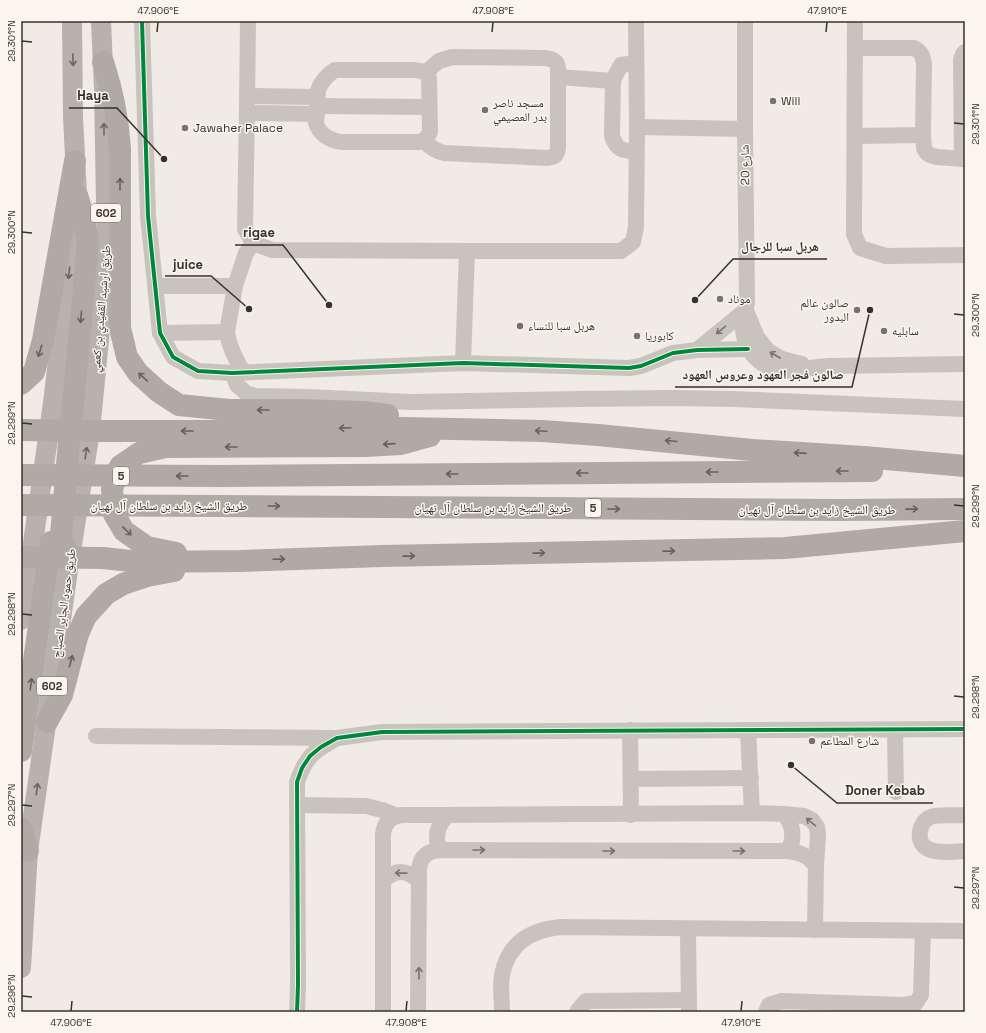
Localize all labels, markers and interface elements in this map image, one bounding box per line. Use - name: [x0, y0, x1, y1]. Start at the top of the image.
- text: 47.906°E: [137, 4, 179, 17]
- text: 47.908°E: [472, 4, 514, 17]
- text: 47.910°E: [807, 4, 847, 17]
- text: 29.301°N: [5, 20, 18, 62]
- one-way arrow: [69, 53, 76, 66]
- callout: Haya: [69, 83, 117, 108]
- text: Haya: [77, 87, 109, 104]
- place label: Will: [781, 93, 800, 109]
- place label: مسجد ناصر بدر العصيمي: [492, 95, 547, 127]
- marker: Will: [768, 96, 778, 106]
- text: 29.301°N: [969, 103, 982, 145]
- marker: مسجد ناصر بدر العصيمي: [480, 105, 490, 115]
- place label: Jawaher Palace: [193, 120, 283, 136]
- one-way arrow: [100, 123, 108, 136]
- marker: Jawaher Palace: [180, 123, 190, 133]
- street label: شارع 20: [737, 144, 753, 186]
- one-way arrow: [116, 178, 124, 191]
- road number: 602: [91, 204, 121, 222]
- text: 29.300°N: [5, 210, 18, 254]
- callout: rigae: [235, 220, 283, 245]
- text: rigae: [243, 224, 275, 241]
- callout: هربل سبا للرجال: [733, 234, 827, 259]
- text: هربل سبا للرجال: [741, 238, 819, 255]
- street label: طريق ارشيد القفيدي بن كعمي: [87, 245, 117, 374]
- callout: juice: [165, 251, 211, 276]
- text: juice: [172, 256, 203, 273]
- one-way arrow: [65, 266, 73, 279]
- place label: موناد: [728, 291, 750, 307]
- text: 29.300°N: [969, 293, 982, 337]
- marker: موناد: [715, 294, 725, 304]
- place label: صالون عالم البدور: [800, 295, 849, 325]
- marker: صالون عالم البدور: [852, 305, 862, 315]
- one-way arrow: [78, 310, 85, 323]
- place label: هربل سبا للنساء: [528, 318, 595, 334]
- marker: هربل سبا للنساء: [515, 321, 525, 331]
- place label: سابليه: [892, 323, 919, 339]
- one-way arrow: [716, 325, 727, 334]
- marker: سابليه: [879, 326, 889, 336]
- place label: كابوريا: [645, 328, 674, 344]
- marker: كابوريا: [632, 331, 642, 341]
- one-way arrow: [36, 344, 43, 357]
- one-way arrow: [770, 351, 781, 359]
- callout: صالون فجر العهود وعروس العهود: [675, 362, 852, 387]
- text: صالون فجر العهود وعروس العهود: [682, 366, 844, 383]
- one-way arrow: [138, 373, 148, 382]
- text: 29.299°N: [5, 401, 18, 445]
- one-way arrow: [257, 406, 270, 414]
- one-way arrow: [339, 424, 352, 431]
- one-way arrow: [181, 427, 194, 435]
- one-way arrow: [535, 428, 548, 435]
- one-way arrow: [665, 438, 678, 445]
- one-way arrow: [383, 441, 396, 448]
- one-way arrow: [225, 443, 238, 451]
- one-way arrow: [82, 447, 90, 460]
- one-way arrow: [794, 450, 807, 457]
- road number: 5: [113, 467, 129, 485]
- one-way arrow: [836, 467, 849, 475]
- one-way arrow: [706, 468, 719, 476]
- one-way arrow: [576, 469, 589, 477]
- one-way arrow: [446, 470, 459, 478]
- one-way arrow: [176, 472, 189, 480]
- text: 29.299°N: [969, 484, 982, 528]
- street label: طريق الشيخ زايد بن سلطان آل نهيان: [90, 498, 248, 514]
- road number: 5: [585, 499, 601, 517]
- street label: طريق الشيخ زايد بن سلطان آل نهيان: [414, 500, 572, 516]
- one-way arrow: [267, 502, 280, 510]
- street label: طريق الشيخ زايد بن سلطان آل نهيان: [738, 502, 896, 518]
- one-way arrow: [607, 505, 620, 513]
- one-way arrow: [905, 506, 918, 513]
- one-way arrow: [122, 526, 132, 536]
- street label: طريق حمود الجابر الصباح: [48, 547, 80, 659]
- one-way arrow: [662, 547, 675, 554]
- one-way arrow: [532, 549, 545, 557]
- one-way arrow: [402, 552, 415, 560]
- one-way arrow: [272, 556, 285, 563]
- text: 29.298°N: [5, 592, 18, 636]
- one-way arrow: [68, 654, 76, 667]
- text: 29.298°N: [969, 675, 982, 719]
- road number: 602: [37, 677, 67, 695]
- one-way arrow: [27, 678, 35, 691]
- place label: شارع المطاعم: [820, 733, 879, 749]
- marker: شارع المطاعم: [807, 736, 817, 746]
- callout: Doner Kebab: [837, 778, 933, 803]
- text: Doner Kebab: [845, 782, 925, 799]
- one-way arrow: [33, 783, 41, 796]
- text: 29.297°N: [5, 784, 18, 826]
- one-way arrow: [806, 817, 817, 826]
- one-way arrow: [472, 846, 485, 854]
- one-way arrow: [602, 847, 615, 855]
- one-way arrow: [732, 847, 745, 855]
- text: 29.297°N: [969, 867, 982, 909]
- one-way arrow: [395, 869, 408, 877]
- one-way arrow: [415, 967, 423, 980]
- text: 29.296°N: [5, 974, 18, 1018]
- text: 47.906°E: [50, 1016, 92, 1029]
- text: 47.908°E: [385, 1016, 427, 1029]
- text: 47.910°E: [721, 1016, 761, 1029]

